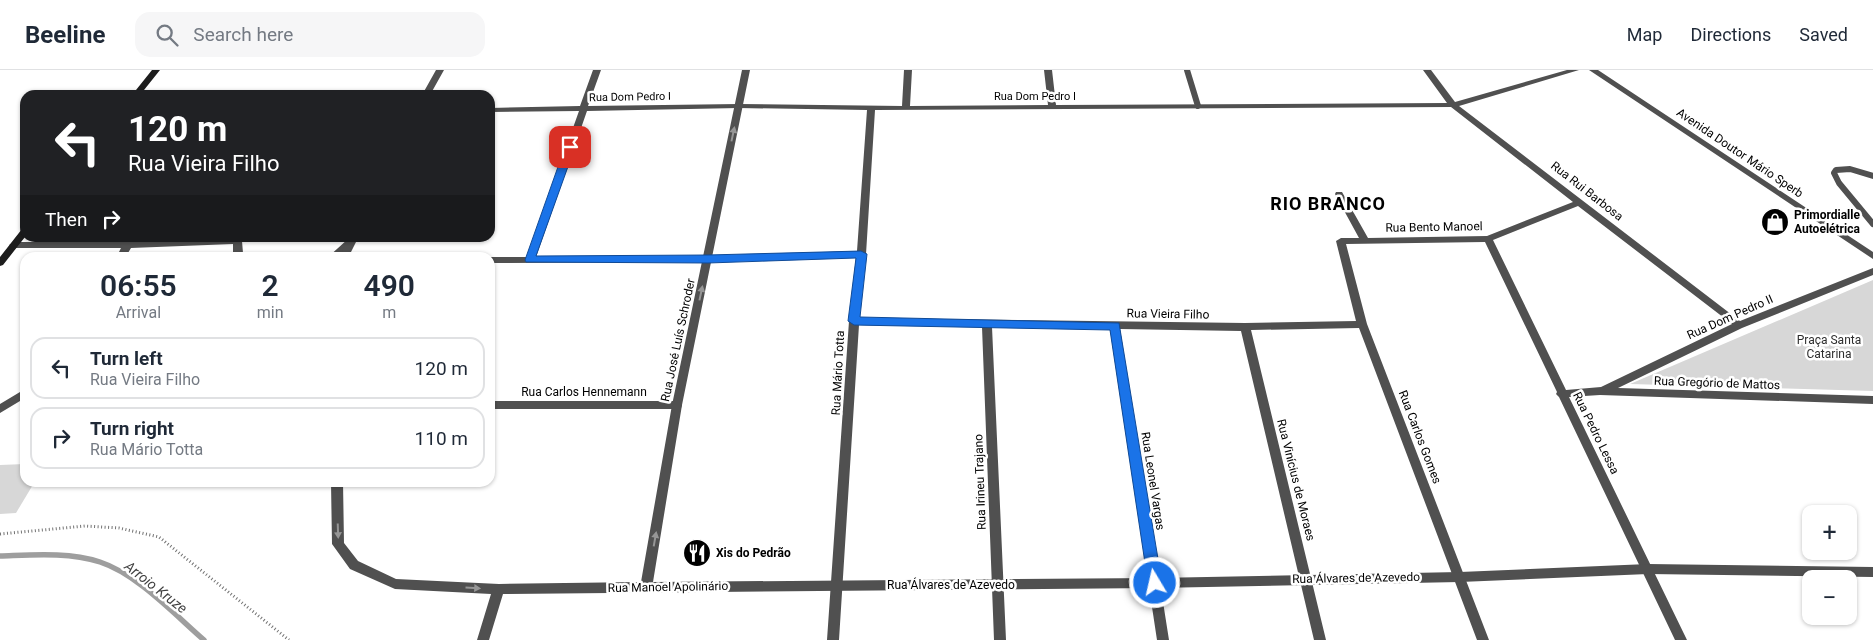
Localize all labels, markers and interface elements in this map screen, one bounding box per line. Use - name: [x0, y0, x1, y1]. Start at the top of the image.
- search box: [135, 12, 485, 57]
- text: Beeline: [25, 21, 105, 49]
- icon: search: [153, 21, 181, 49]
- text: Search here: [193, 23, 293, 46]
- text: Map: [1627, 24, 1662, 45]
- text: Directions: [1690, 24, 1771, 45]
- text: Saved: [1799, 24, 1848, 45]
- street label: Rua Dom Pedro I: [589, 90, 671, 104]
- street label: Rua Dom Pedro I: [994, 90, 1076, 103]
- street label: Avenida Doutor Mário Sperb: [1674, 105, 1806, 201]
- text: 120 m: [128, 109, 227, 150]
- icon: left: [45, 110, 110, 175]
- one-way arrow: [730, 125, 738, 141]
- pin: [549, 126, 591, 168]
- icon: arrive: [556, 133, 584, 161]
- text: Rua Vieira Filho: [128, 151, 279, 176]
- street label: Rua Rui Barbosa: [1548, 158, 1626, 224]
- district label: RIO BRANCO: [1270, 193, 1386, 214]
- icon: right: [97, 205, 125, 233]
- shop icon: Primordialle Autoelétrica: [1760, 207, 1790, 237]
- text: Then: [45, 208, 87, 231]
- place label: Primordialle Autoelétrica: [1794, 208, 1860, 236]
- street label: Rua Bento Manoel: [1385, 219, 1483, 235]
- text: 06:55: [100, 268, 177, 303]
- text: 2: [262, 268, 279, 303]
- text: 490: [364, 268, 415, 303]
- street label: Rua José Luís Schroder: [658, 277, 698, 403]
- one-way arrow: [697, 285, 705, 301]
- street label: Rua Dom Pedro II: [1685, 292, 1775, 342]
- text: Arrival: [116, 303, 161, 322]
- text: min: [257, 303, 284, 322]
- text: m: [382, 303, 396, 322]
- street label: Rua Vieira Filho: [1127, 306, 1210, 322]
- street label: Rua Mário Totta: [829, 330, 847, 416]
- park label: Praça Santa Catarina: [1797, 333, 1861, 361]
- text: Turn left: [90, 347, 163, 370]
- icon: left: [47, 354, 75, 382]
- text: 120 m: [415, 357, 468, 380]
- text: Rua Vieira Filho: [90, 370, 200, 389]
- street label: Rua Gregório de Mattos: [1654, 374, 1780, 392]
- street label: Rua Carlos Hennemann: [521, 385, 647, 399]
- street label: Rua Carlos Gomes: [1396, 388, 1444, 486]
- street label: Rua Pedro Lessa: [1570, 390, 1622, 476]
- text: Turn right: [90, 417, 174, 440]
- street label: Rua Vinícius de Moraes: [1274, 418, 1318, 542]
- icon: right: [47, 424, 75, 452]
- text: 110 m: [415, 427, 468, 450]
- street label: Rua Leonel Vargas: [1138, 431, 1168, 531]
- street label: Rua Irineu Trajano: [971, 434, 989, 530]
- text: Rua Mário Totta: [90, 440, 203, 459]
- map controls: [1802, 505, 1857, 625]
- button: +: [1802, 505, 1857, 560]
- one-way arrow: [334, 523, 342, 539]
- one-way arrow: [651, 530, 659, 546]
- restaurant icon: Xis do Pedrão: [682, 538, 712, 568]
- place label: Xis do Pedrão: [716, 546, 791, 560]
- position arrow: [1128, 556, 1180, 608]
- water label: Arroio Kruze: [121, 557, 190, 616]
- street label: Rua Álvares de Azevedo: [1292, 569, 1420, 586]
- button: −: [1802, 570, 1857, 625]
- street label: Rua Álvares de Azevedo: [887, 577, 1015, 592]
- street label: Rua Manoel Apolinário: [608, 579, 729, 595]
- one-way arrow: [465, 585, 481, 593]

